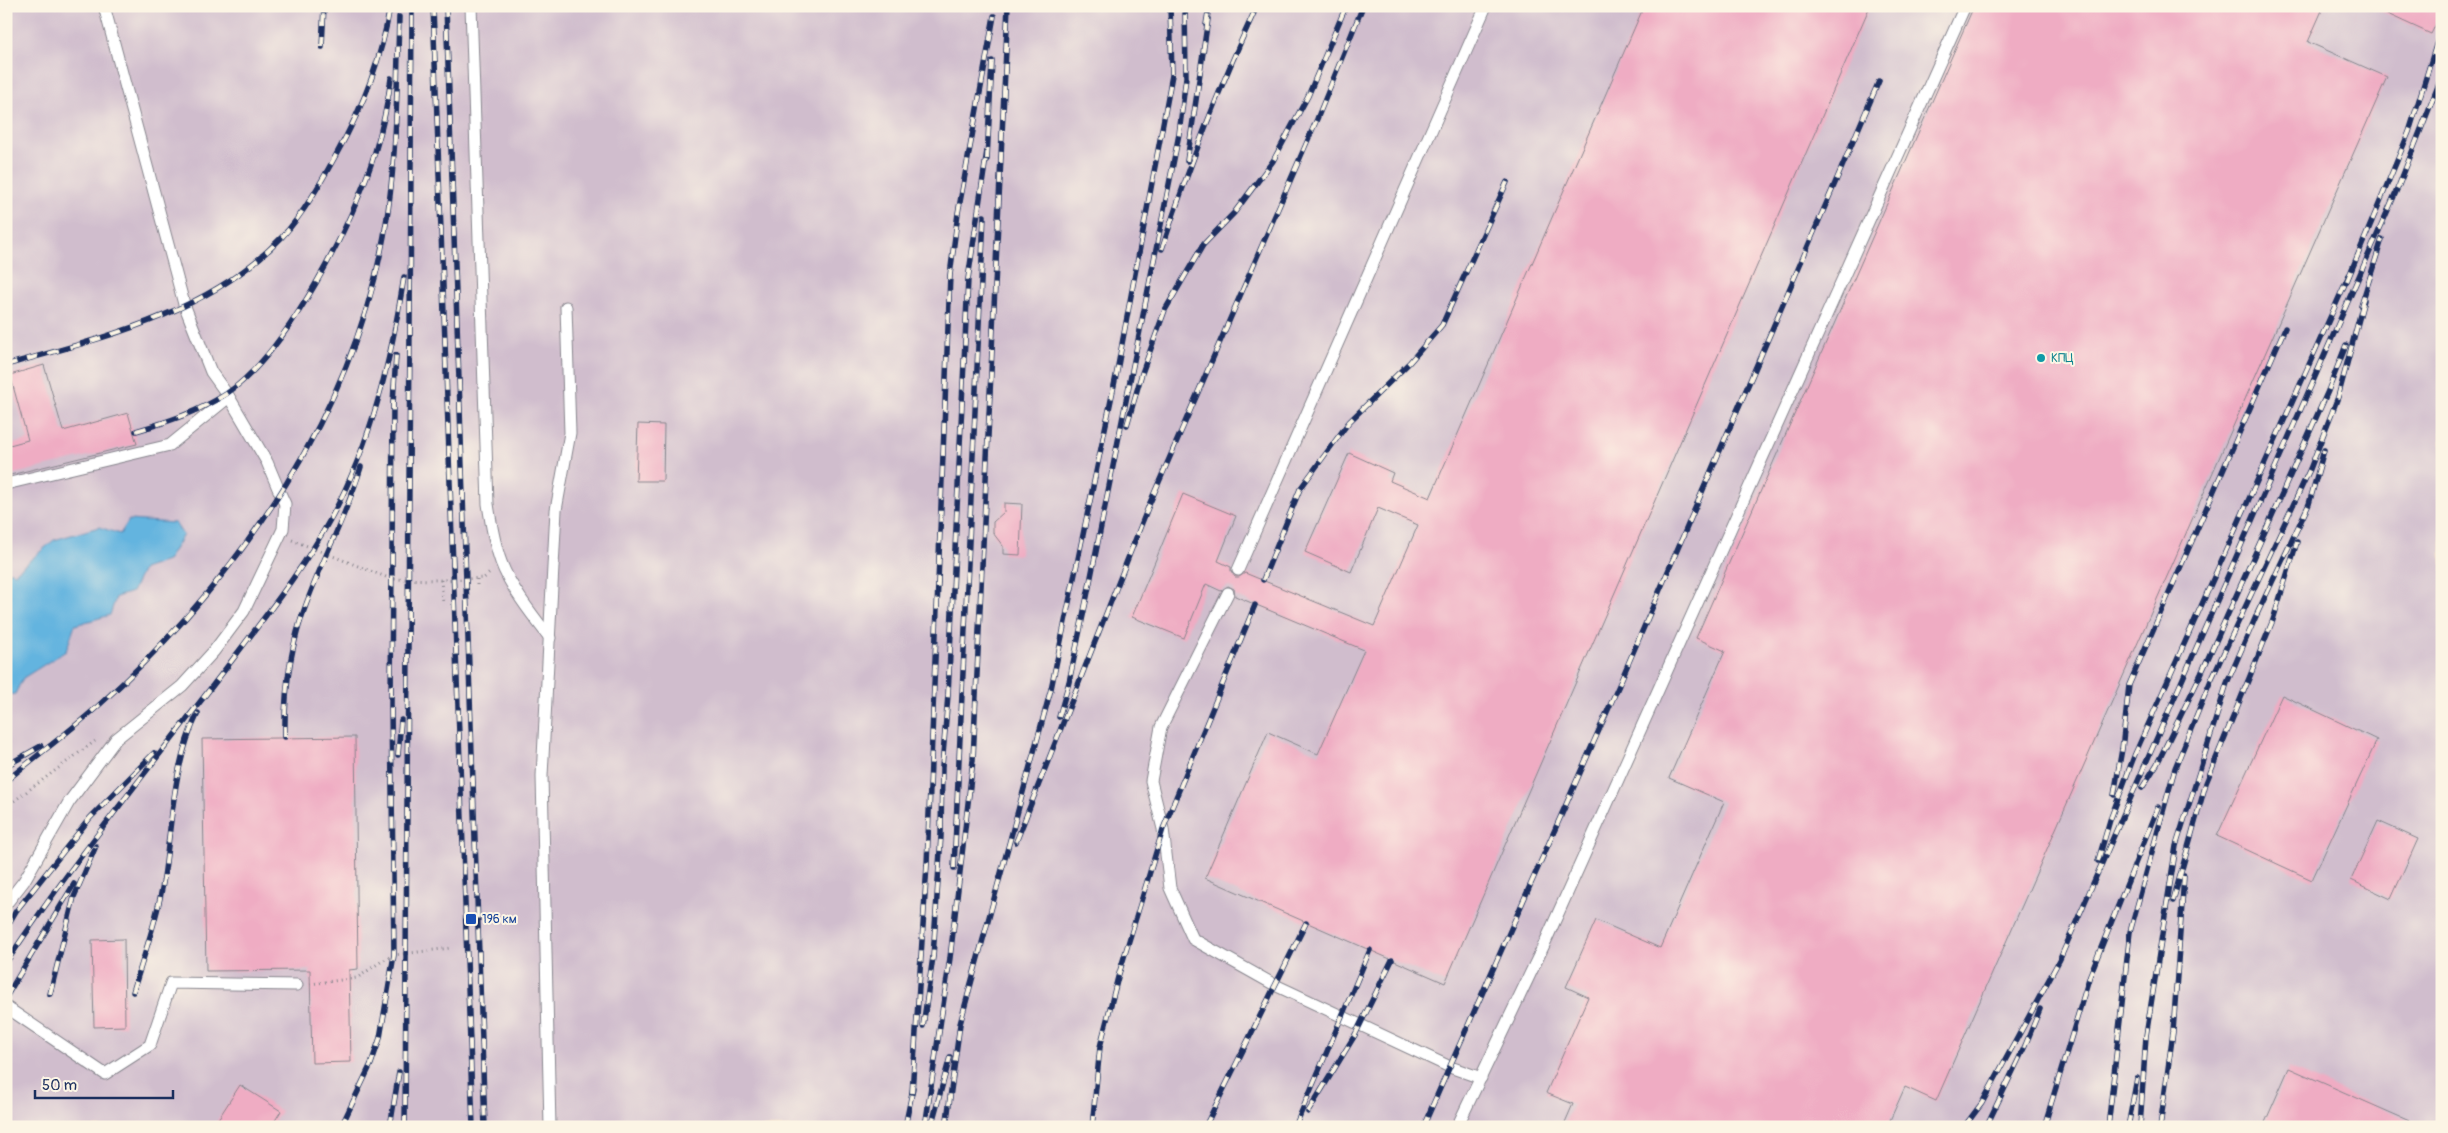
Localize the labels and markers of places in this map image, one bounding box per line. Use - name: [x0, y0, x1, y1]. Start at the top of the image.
- place label: КПЦ: [2051, 351, 2074, 366]
- marker: КПЦ: [2035, 352, 2047, 364]
- marker: 196 км: [464, 912, 478, 926]
- place label: 196 км: [482, 912, 517, 927]

